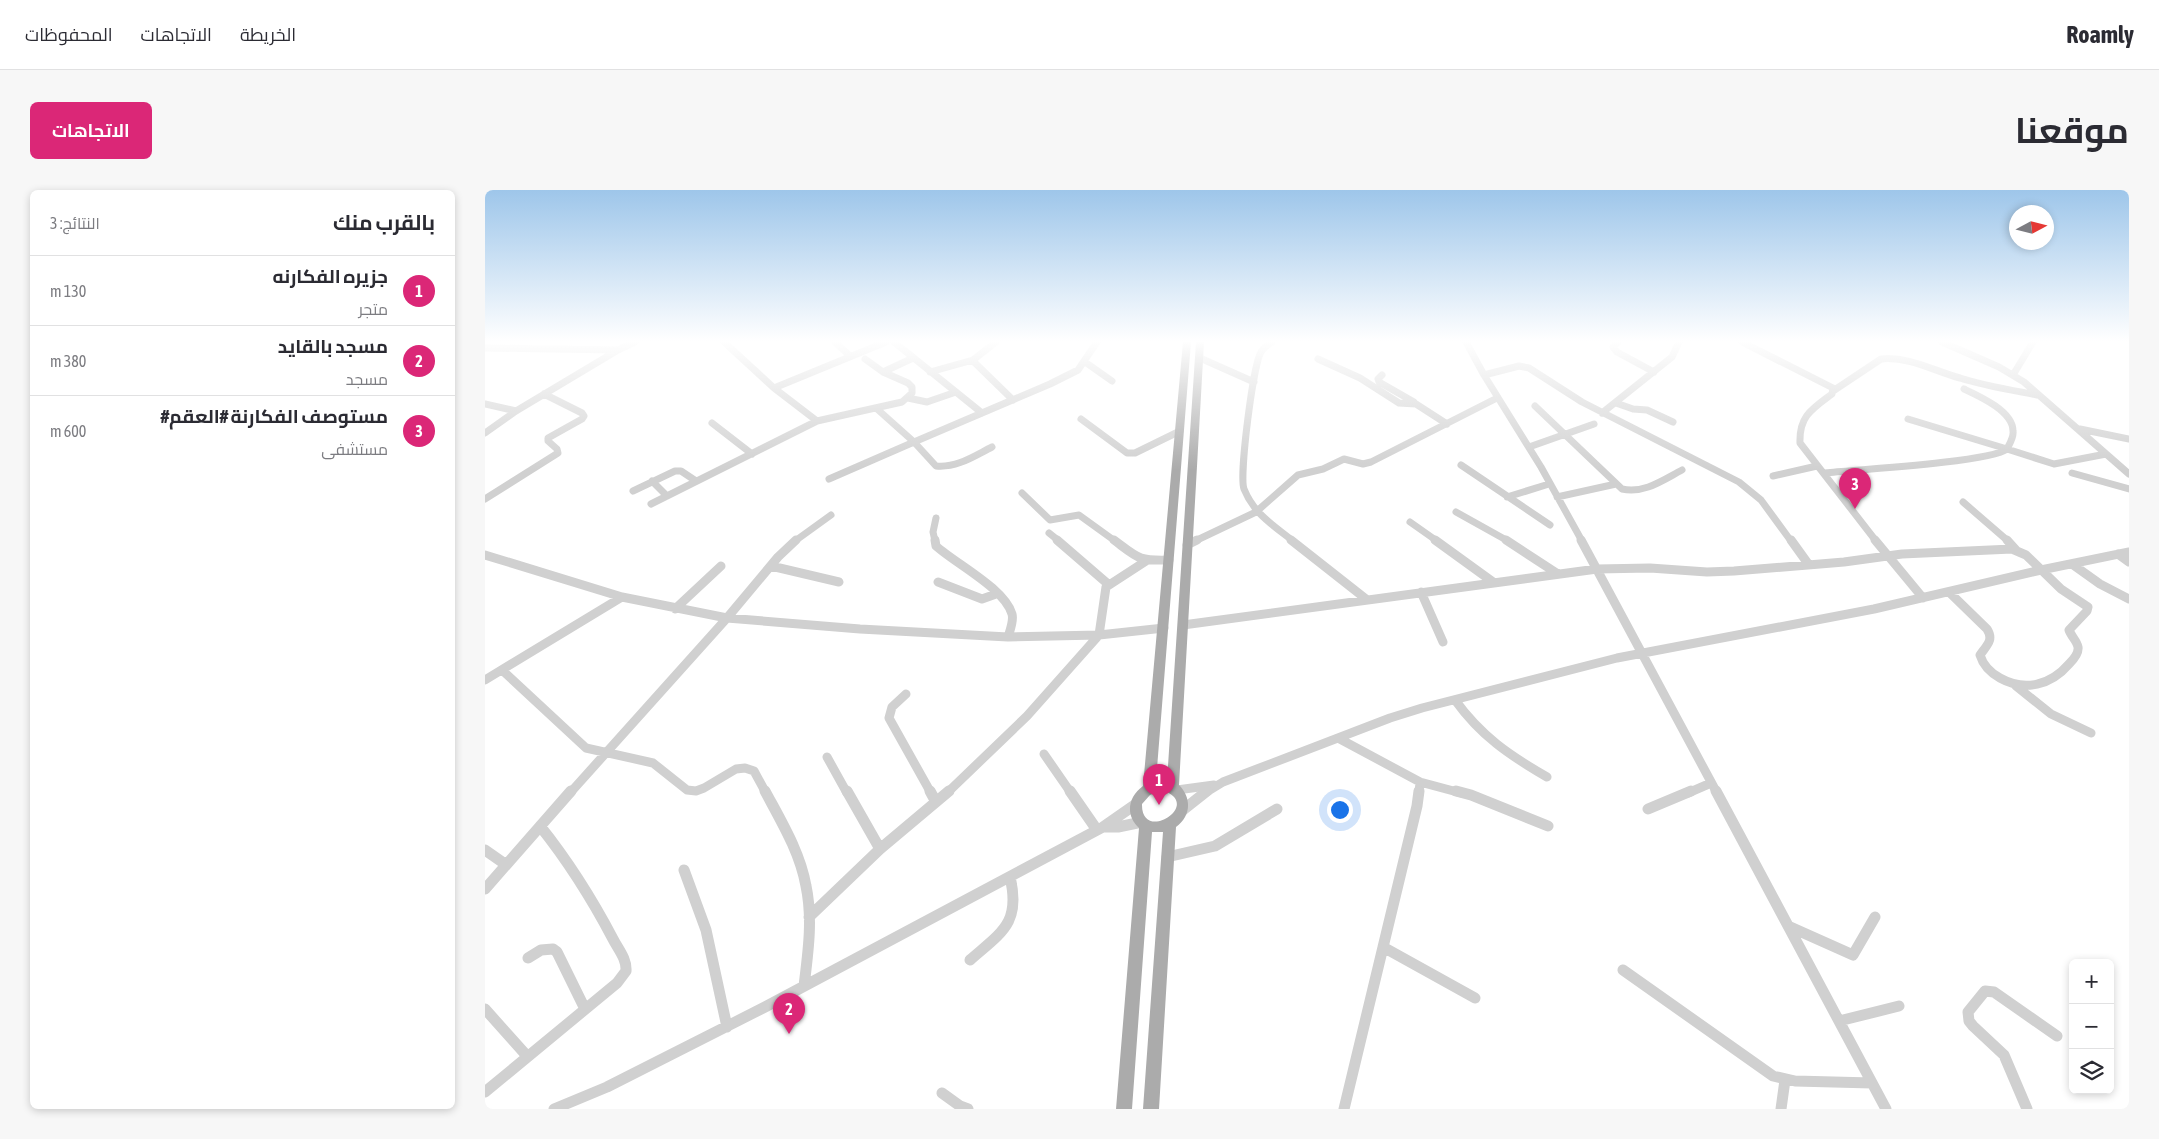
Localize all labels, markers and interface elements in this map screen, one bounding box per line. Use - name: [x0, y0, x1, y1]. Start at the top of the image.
- text: Roamly: [2066, 21, 2134, 48]
- text: المحفوظات: [25, 24, 113, 45]
- text: الاتجاهات: [141, 24, 212, 45]
- text: الخريطة: [240, 24, 296, 45]
- button: الاتجاهات: [30, 102, 152, 159]
- text: موقعنا: [2015, 110, 2129, 150]
- north arrow: [2009, 205, 2054, 250]
- text: بالقرب منك: [333, 210, 435, 234]
- text: النتائج: 3: [50, 214, 100, 232]
- text: جزيره الفكارنه: [273, 265, 388, 287]
- text: 130 m: [50, 282, 86, 300]
- text: 1: [415, 282, 423, 300]
- text: متجر: [359, 300, 388, 318]
- text: مسجد بالقايد: [278, 335, 388, 357]
- text: 380 m: [50, 352, 86, 370]
- text: 2: [415, 352, 423, 370]
- text: مسجد: [346, 370, 388, 388]
- text: مستوصف الفكارنة #العقم#: [161, 405, 388, 427]
- text: 600 m: [50, 422, 86, 440]
- text: 3: [415, 422, 423, 440]
- text: مستشفى: [321, 440, 388, 458]
- pin: 3: [1839, 468, 1871, 509]
- pin: 1: [1143, 764, 1175, 805]
- your location: [1327, 797, 1353, 823]
- map controls: [2069, 959, 2114, 1094]
- button: +: [2069, 959, 2114, 1004]
- pin: 2: [773, 993, 805, 1034]
- button: −: [2069, 1004, 2114, 1049]
- button: layers: [2069, 1049, 2114, 1094]

